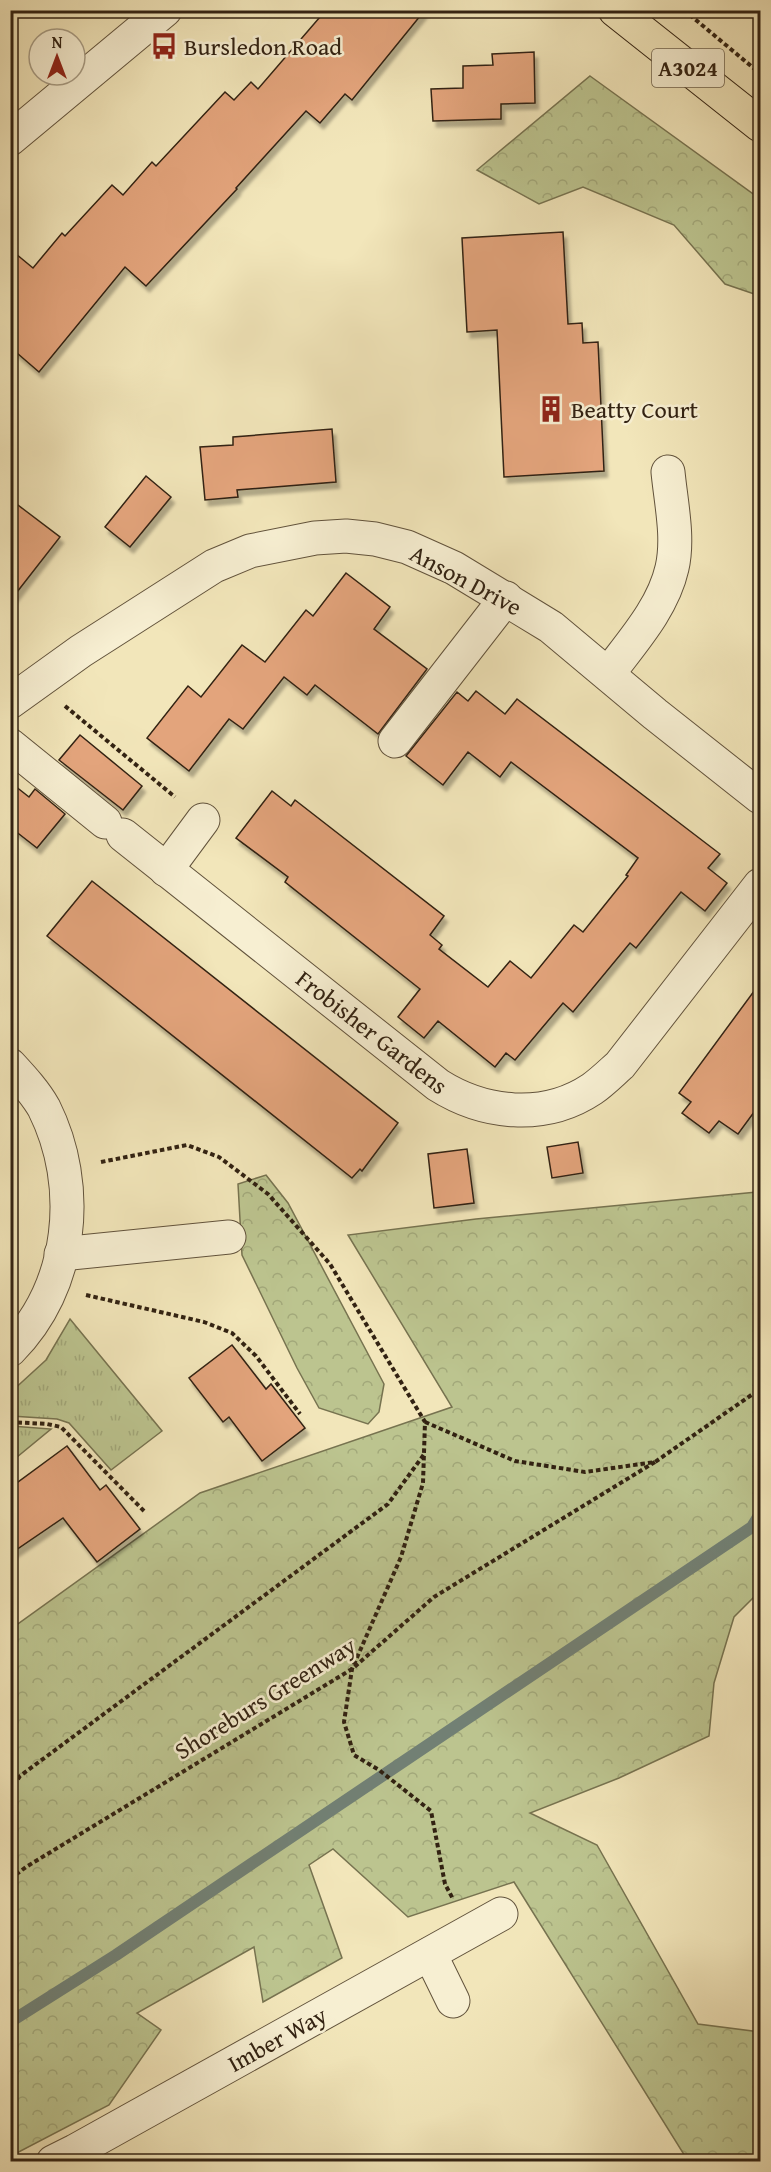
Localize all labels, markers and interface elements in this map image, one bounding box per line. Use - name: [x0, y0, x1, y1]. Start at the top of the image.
- north arrow: [27, 27, 87, 87]
- place label: Bursledon Road: [184, 29, 342, 64]
- text: N: [52, 30, 63, 54]
- bus stop icon: Bursledon Road: [149, 31, 179, 61]
- road number: A3024: [652, 49, 724, 87]
- place label: Beatty Court: [571, 392, 699, 427]
- building icon: Beatty Court: [536, 394, 566, 424]
- street label: Anson Drive: [404, 536, 528, 624]
- street label: Frobisher Gardens: [289, 961, 455, 1103]
- street label: Shoreburs Greenway: [168, 1628, 363, 1768]
- street label: Imber Way: [221, 1997, 333, 2081]

